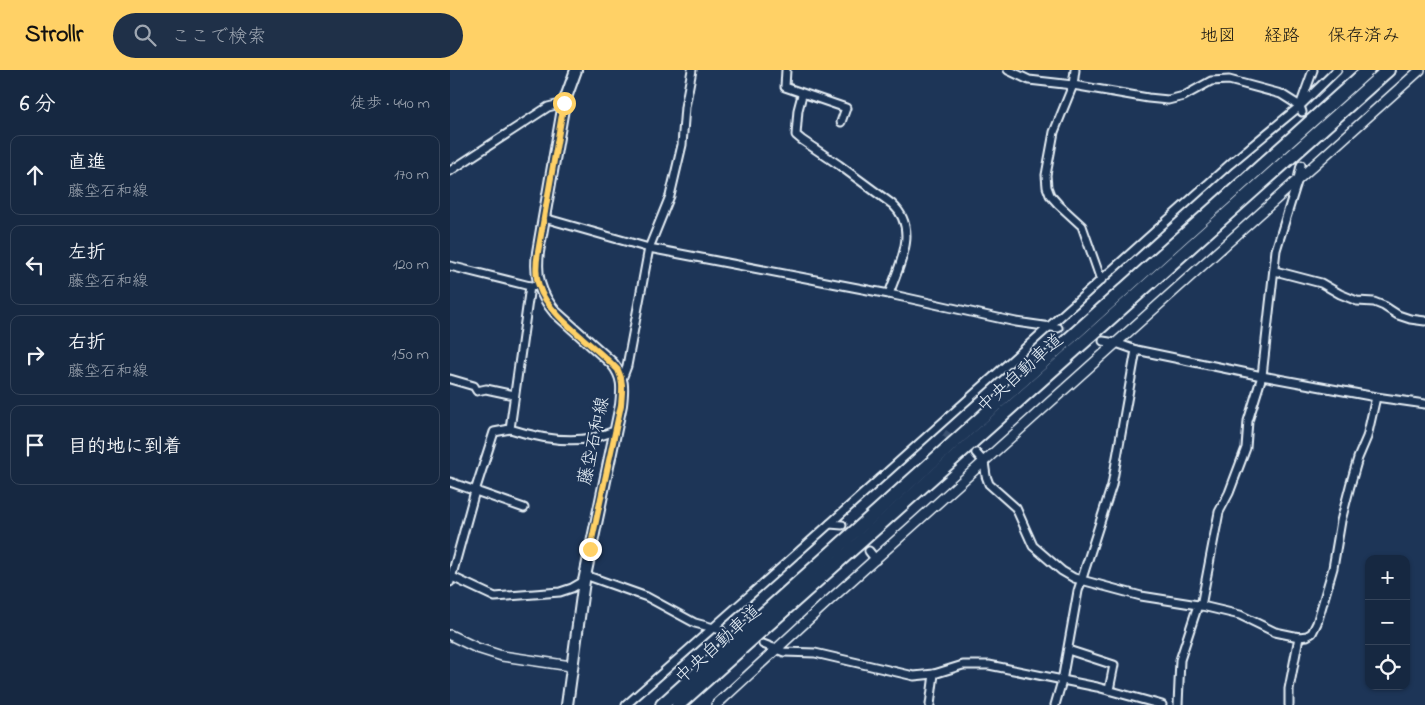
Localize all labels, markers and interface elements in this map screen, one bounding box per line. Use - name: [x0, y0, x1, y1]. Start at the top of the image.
- search box: [113, 13, 463, 58]
- text: Strollr: [25, 18, 83, 53]
- icon: search: [131, 21, 159, 49]
- text: ここで検索: [171, 24, 266, 51]
- text: 地図: [1200, 24, 1236, 50]
- text: 経路: [1264, 24, 1300, 50]
- text: 保存済み: [1328, 24, 1400, 50]
- text: 6 分: [20, 90, 56, 120]
- text: 徒歩 · 440 m: [350, 92, 430, 116]
- route start: [553, 92, 576, 115]
- text: 直進: [68, 150, 106, 177]
- icon: ahead: [21, 161, 49, 189]
- text: 170 m: [394, 163, 429, 187]
- text: 藤垈石和線: [68, 180, 148, 204]
- text: 左折: [68, 240, 106, 267]
- icon: left: [21, 251, 49, 279]
- text: 120 m: [393, 253, 429, 277]
- text: 藤垈石和線: [68, 270, 148, 294]
- street label: 中央自動車道: [972, 328, 1070, 420]
- text: 右折: [68, 330, 106, 357]
- icon: right: [21, 341, 49, 369]
- text: 150 m: [391, 343, 429, 367]
- text: 藤垈石和線: [68, 360, 148, 384]
- street label: 藤垈石和線: [573, 394, 617, 488]
- icon: arrive: [21, 431, 49, 459]
- text: 目的地に到着: [68, 434, 182, 461]
- route end: [579, 538, 602, 561]
- map controls: [1365, 555, 1410, 690]
- button: +: [1365, 555, 1410, 600]
- street label: 中央自動車道: [670, 599, 768, 691]
- button: −: [1365, 600, 1410, 645]
- button: locate: [1365, 645, 1410, 690]

